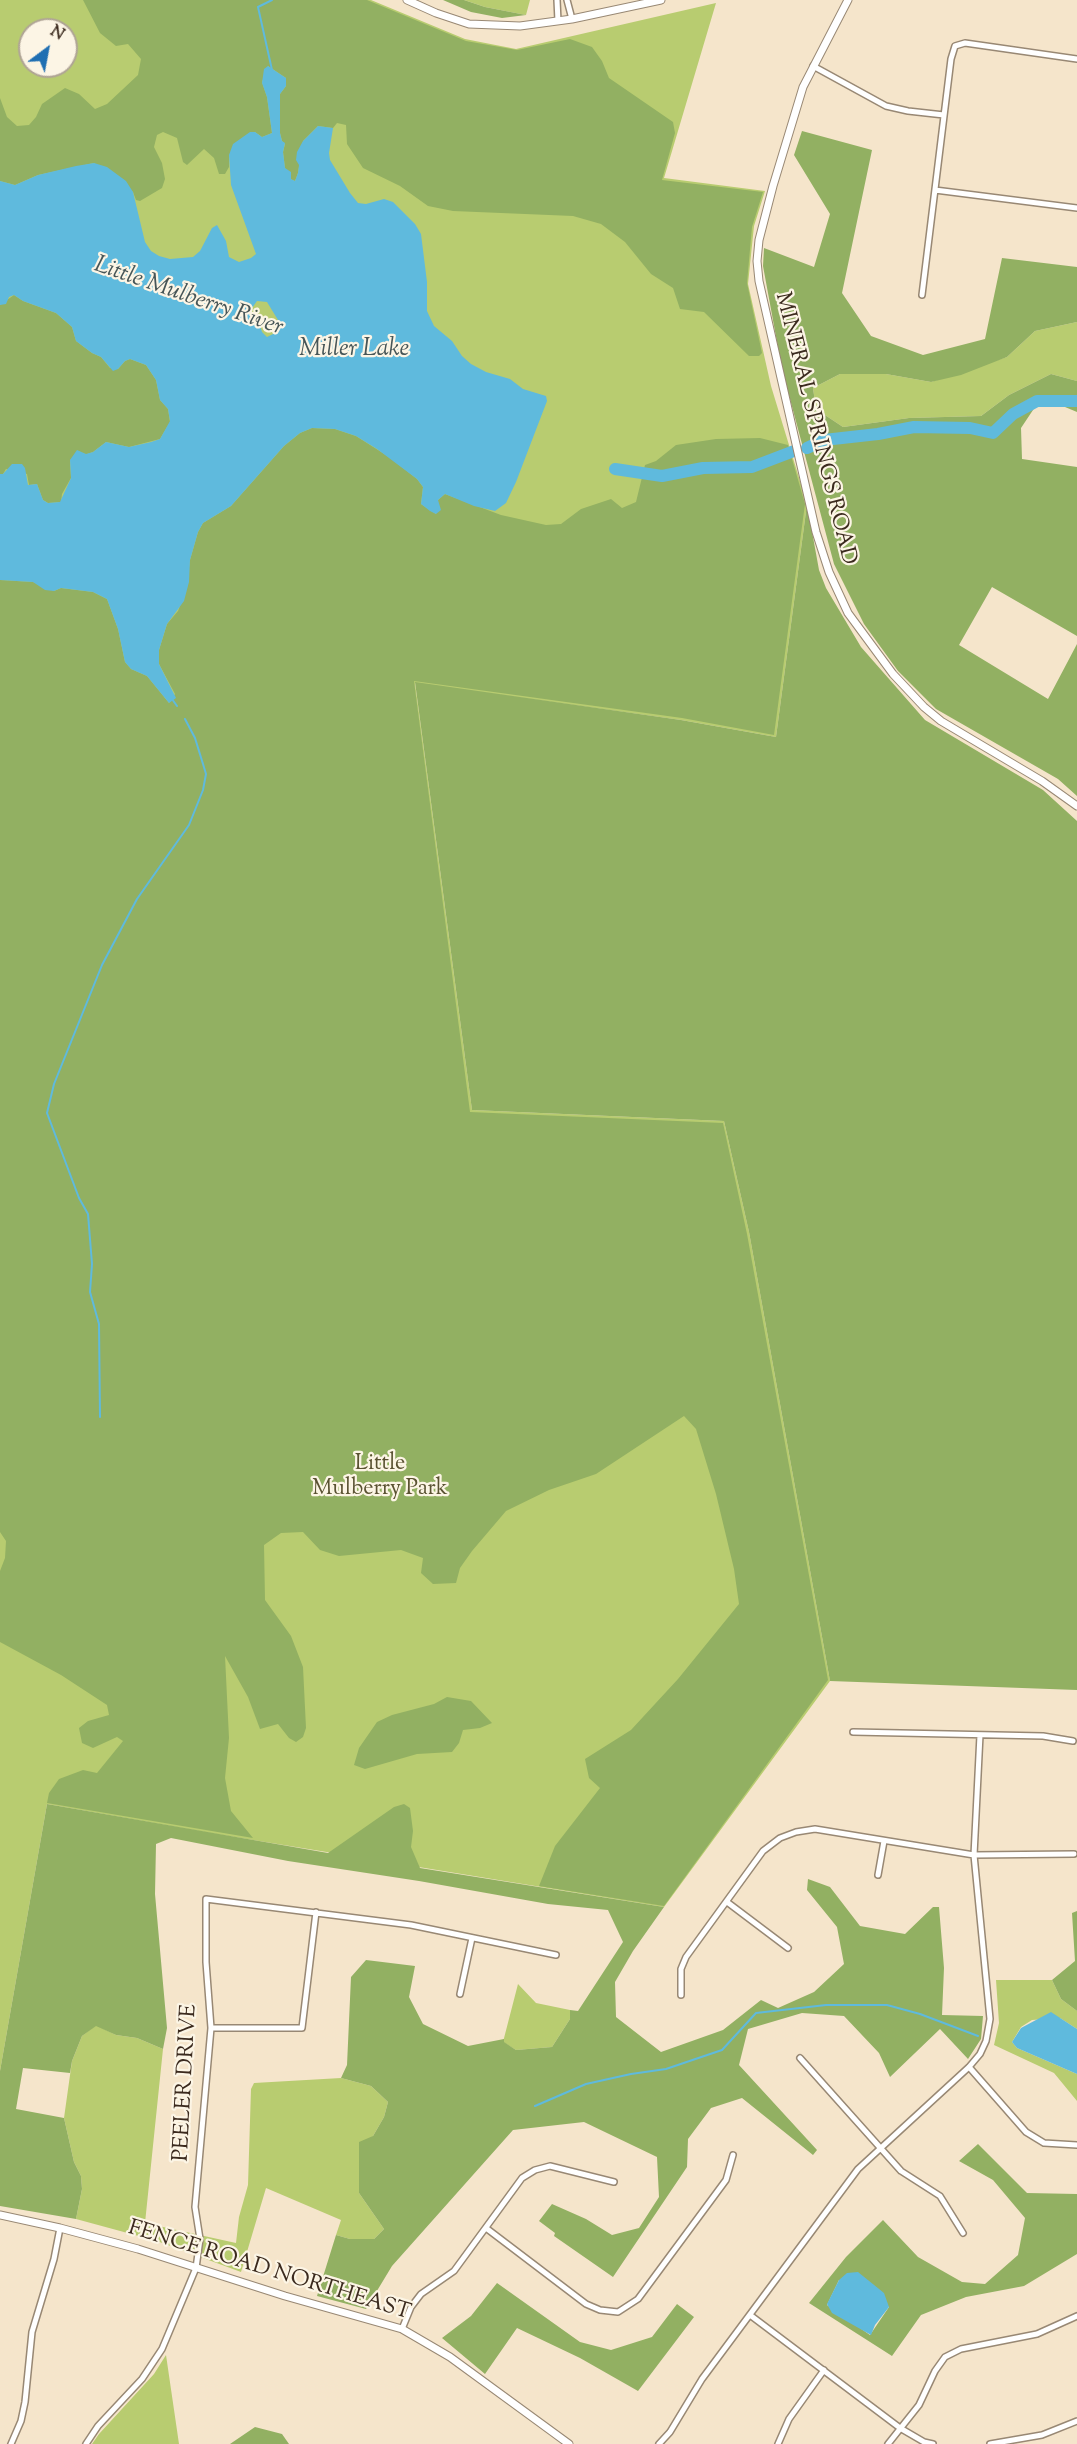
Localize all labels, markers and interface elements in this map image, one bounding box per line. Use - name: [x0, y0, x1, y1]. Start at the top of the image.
- north arrow: [18, 18, 78, 78]
- text: N: [45, 21, 68, 47]
- water label: Little Mulberry River: [90, 252, 286, 344]
- street label: MINERAL SPRINGS ROAD: [767, 290, 861, 568]
- water label: Miller Lake: [299, 337, 409, 365]
- park label: Little Mulberry Park: [312, 1452, 448, 1504]
- street label: PEELER DRIVE: [170, 2004, 204, 2162]
- street label: FENCE ROAD NORTHEAST: [125, 2216, 413, 2328]

